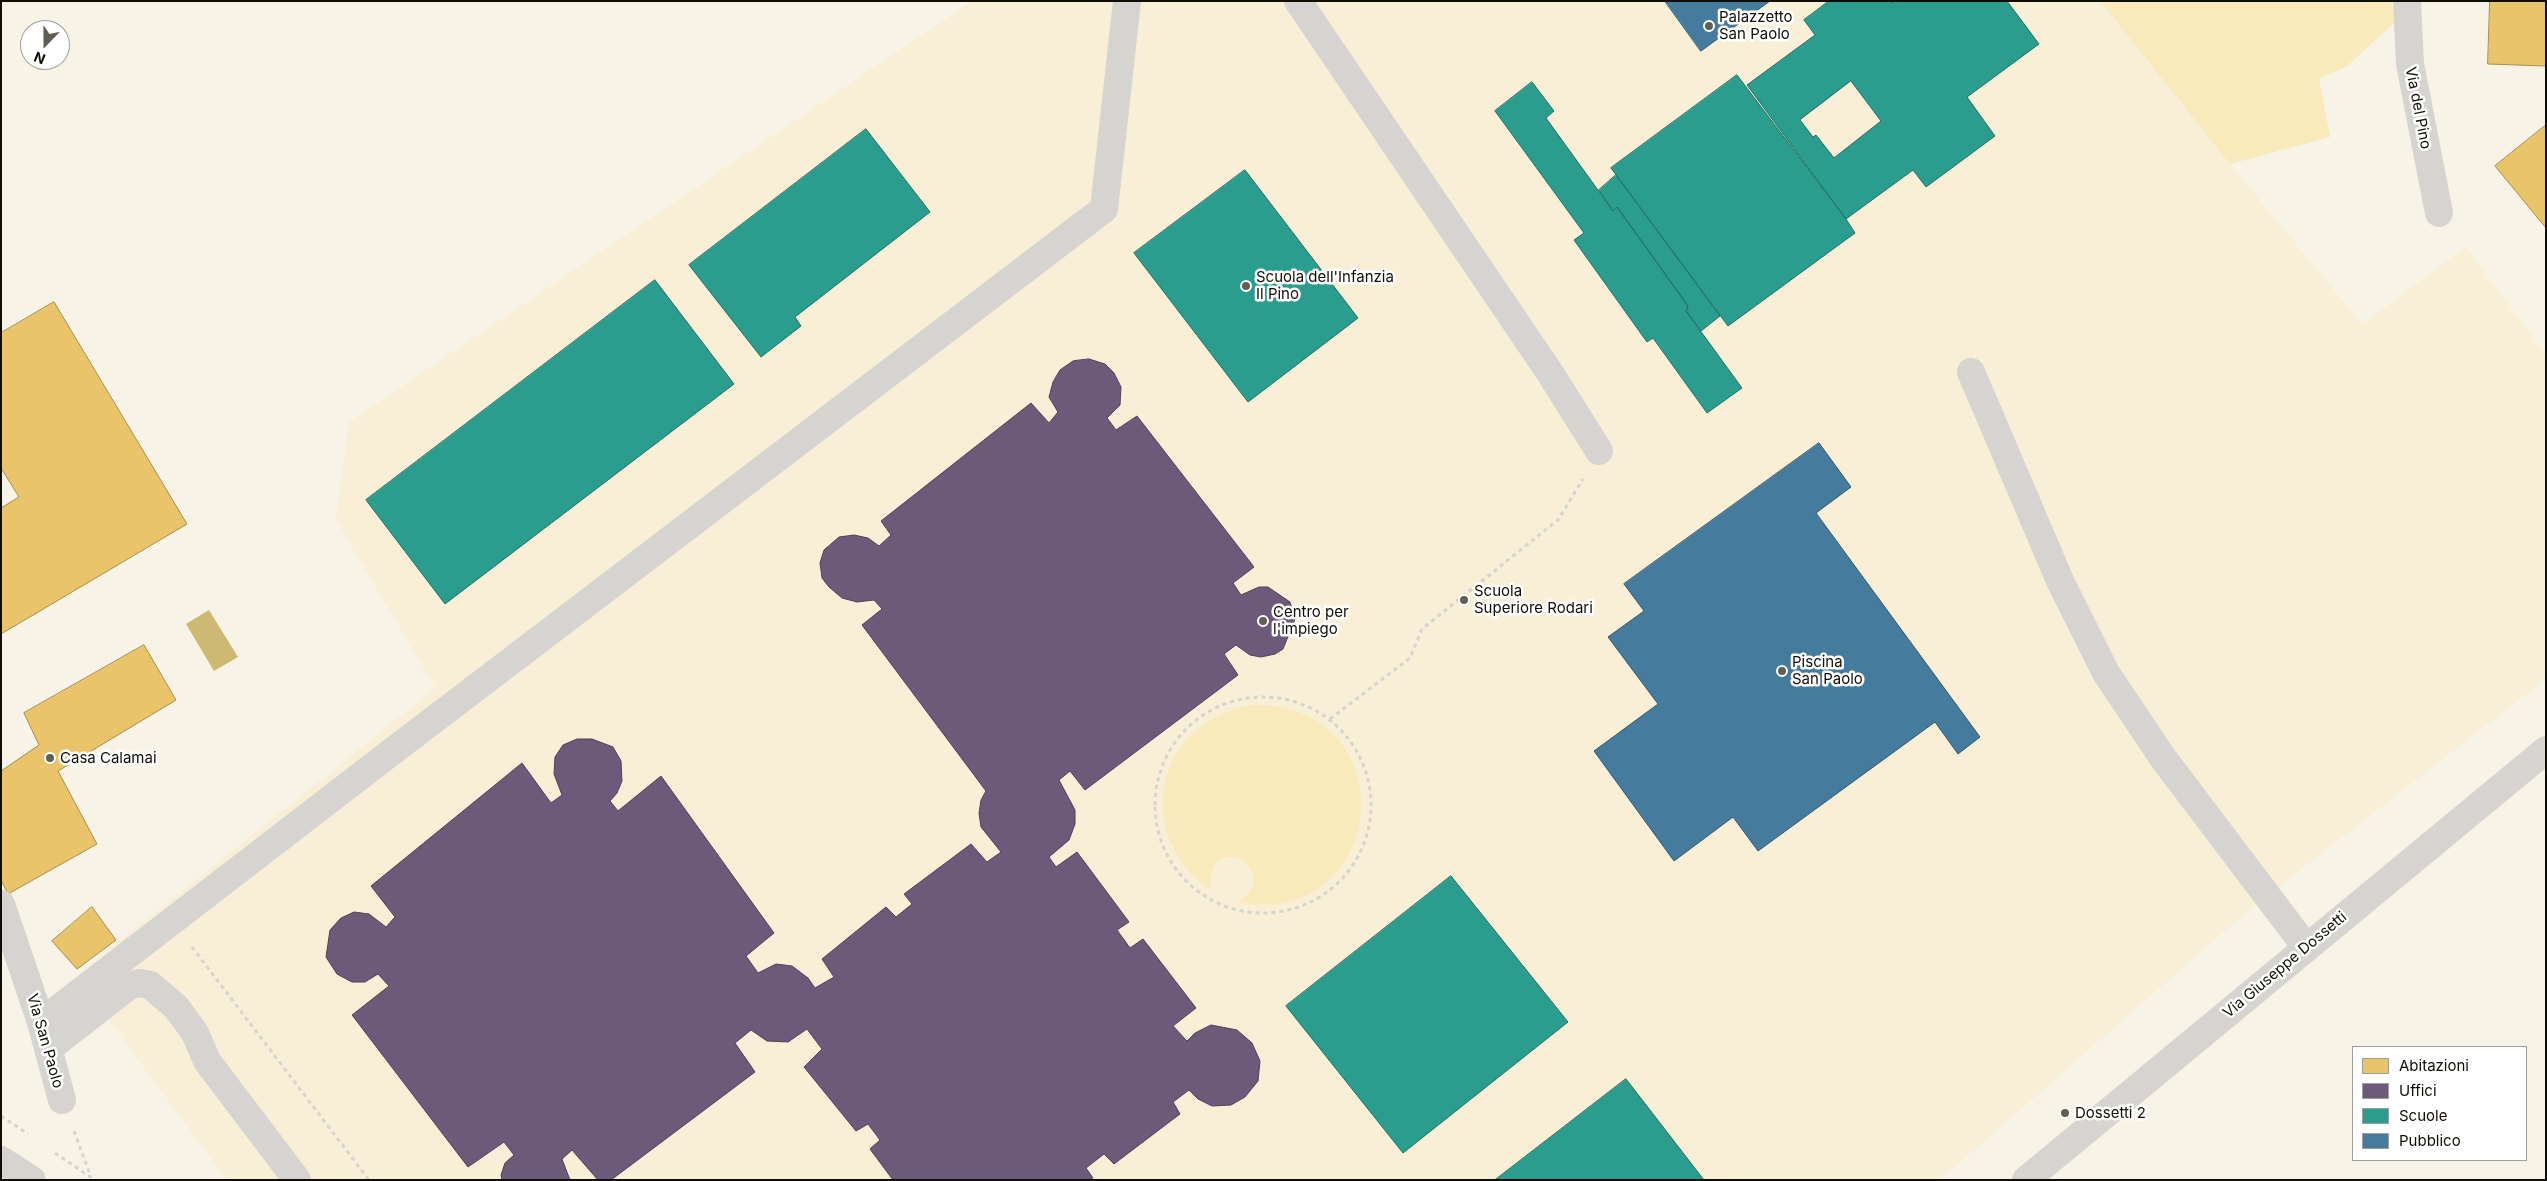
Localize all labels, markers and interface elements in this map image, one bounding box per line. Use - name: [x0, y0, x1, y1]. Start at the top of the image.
- place label: Palazzetto San Paolo: [1719, 8, 1792, 43]
- north arrow: [20, 20, 70, 70]
- marker: Palazzetto San Paolo: [1703, 20, 1715, 32]
- text: N: [31, 49, 48, 68]
- street label: Via del Pino: [2401, 65, 2435, 151]
- place label: Scuola dell'Infanzia Il Pino: [1256, 268, 1394, 303]
- marker: Scuola dell'Infanzia Il Pino: [1240, 280, 1252, 292]
- place label: Scuola Superiore Rodari: [1474, 582, 1593, 617]
- marker: Scuola Superiore Rodari: [1458, 594, 1470, 606]
- place label: Centro per l'impiego: [1273, 603, 1349, 638]
- marker: Centro per l'impiego: [1257, 615, 1269, 627]
- place label: Piscina San Paolo: [1792, 653, 1863, 688]
- marker: Piscina San Paolo: [1776, 665, 1788, 677]
- place label: Casa Calamai: [60, 749, 157, 767]
- marker: Casa Calamai: [44, 752, 56, 764]
- street label: Via Giuseppe Dossetti: [2220, 908, 2350, 1022]
- street label: Via San Paolo: [23, 992, 67, 1090]
- legend: [2352, 1046, 2527, 1161]
- text: Abitazioni: [2399, 1056, 2469, 1075]
- text: Uffici: [2399, 1081, 2437, 1100]
- place label: Dossetti 2: [2075, 1104, 2146, 1122]
- text: Scuole: [2399, 1106, 2447, 1125]
- marker: Dossetti 2: [2059, 1107, 2071, 1119]
- text: Pubblico: [2399, 1131, 2461, 1150]

